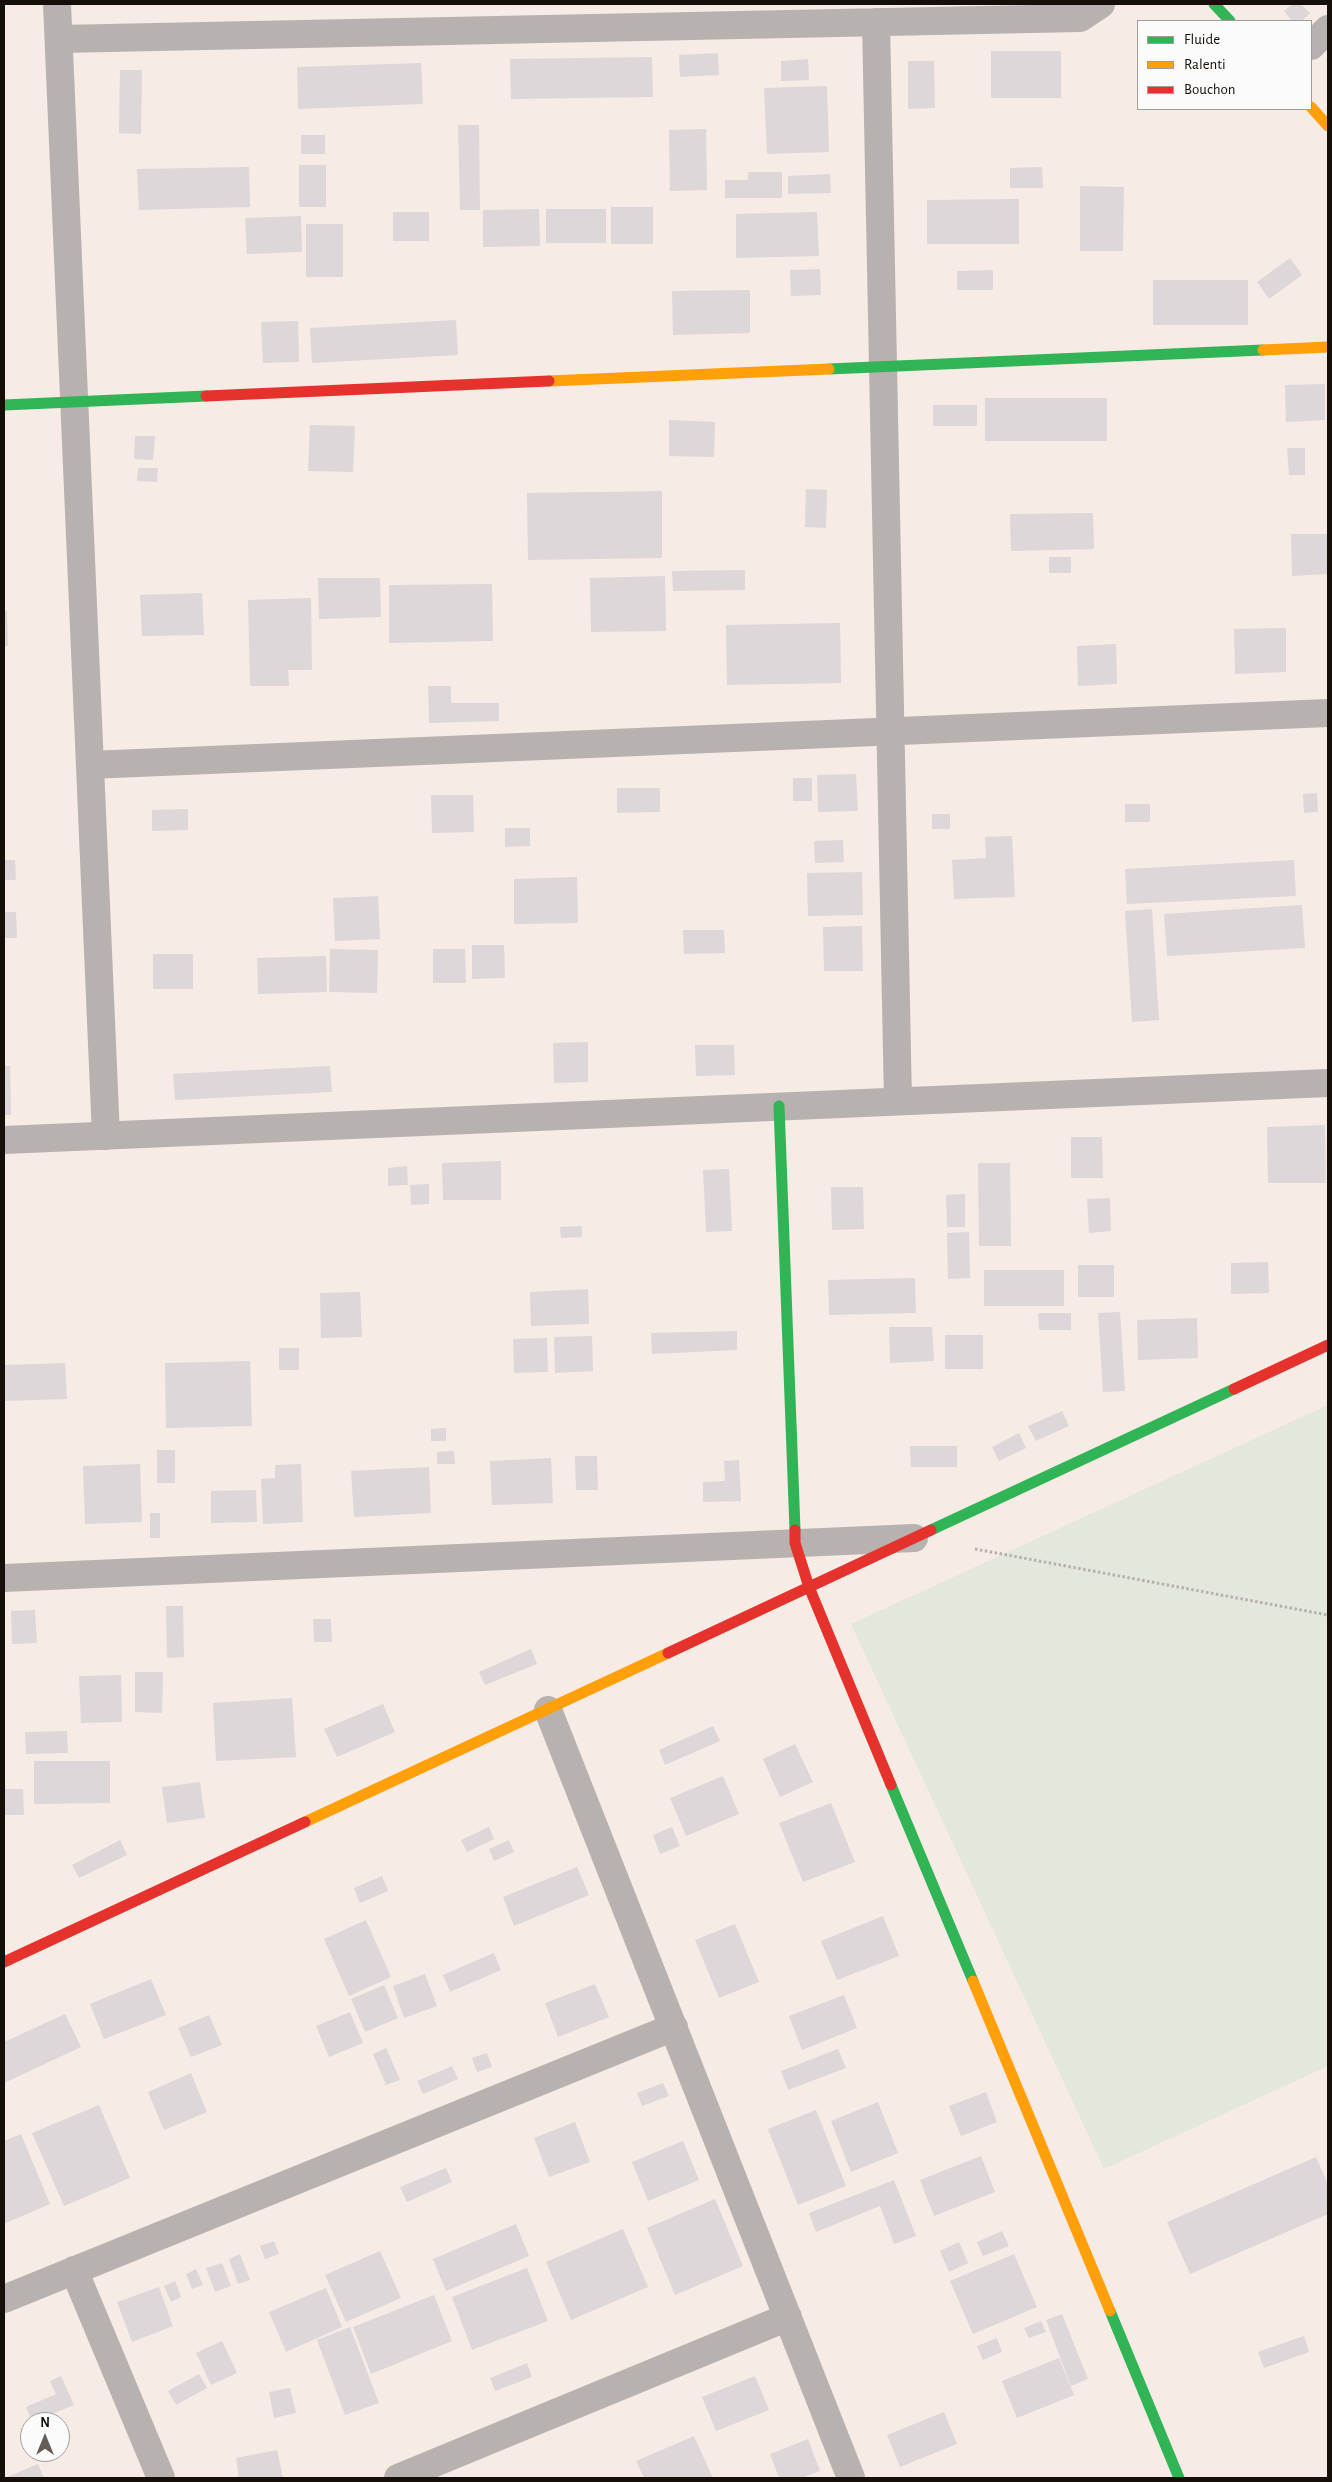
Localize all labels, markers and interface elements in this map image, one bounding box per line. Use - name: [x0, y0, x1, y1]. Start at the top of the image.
- legend: [1137, 20, 1312, 110]
- text: Fluide: [1184, 32, 1220, 47]
- text: Ralenti: [1184, 57, 1226, 72]
- text: Bouchon: [1184, 82, 1235, 97]
- north arrow: [20, 2412, 70, 2462]
- text: N: [40, 2416, 50, 2430]

